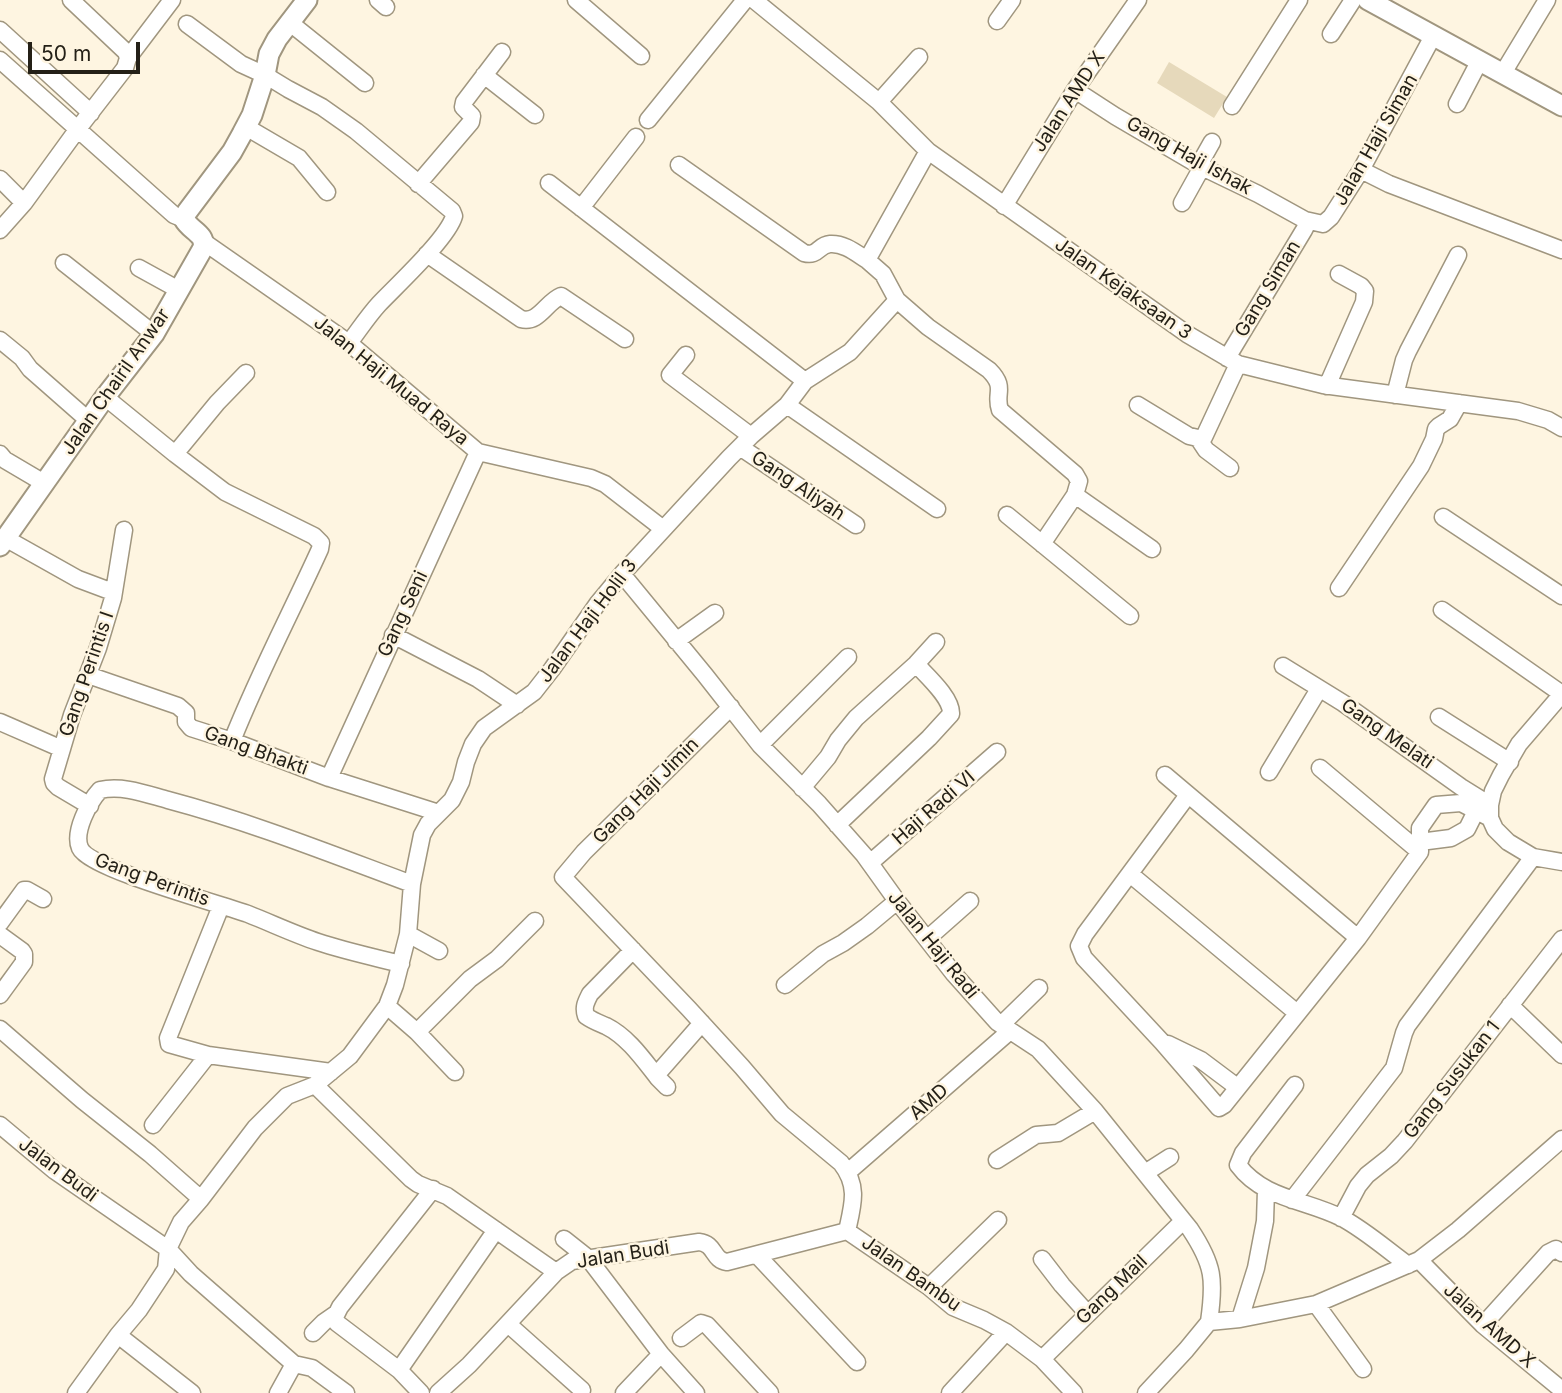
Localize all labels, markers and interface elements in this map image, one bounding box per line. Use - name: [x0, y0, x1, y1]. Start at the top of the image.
- scale bar: [32, 28, 144, 72]
- text: 50 m: [41, 41, 91, 66]
- street label: Jalan AMD X: [1028, 47, 1110, 157]
- street label: Jalan Haji Siman: [1329, 70, 1423, 210]
- street label: Gang Haji Ishak: [1122, 112, 1256, 200]
- street label: Jalan Kejaksaan 3: [1050, 233, 1196, 345]
- street label: Gang Siman: [1230, 237, 1306, 341]
- street label: Jalan Chairil Anwar: [57, 304, 175, 460]
- street label: Jalan Haji Muad Raya: [309, 312, 473, 450]
- street label: Gang Aliyah: [747, 446, 849, 526]
- street label: Jalan Haji Holil 3: [534, 555, 642, 687]
- street label: Gang Seni: [373, 567, 433, 661]
- street label: Gang Perintis I: [55, 608, 119, 740]
- street label: Gang Melati: [1336, 694, 1438, 774]
- street label: Gang Bhakti: [201, 722, 311, 780]
- street label: Gang Haji Jimin: [588, 733, 704, 849]
- street label: Haji Radi VI: [888, 766, 980, 850]
- street label: Gang Perintis: [92, 849, 212, 911]
- street label: Jalan Haji Radi: [883, 887, 983, 1003]
- street label: Gang Susukan 1: [1399, 1017, 1505, 1143]
- street label: AMD: [905, 1079, 953, 1125]
- street label: Jalan Budi: [14, 1133, 102, 1207]
- street label: Jalan Bambu: [857, 1231, 965, 1317]
- street label: Jalan Budi: [575, 1236, 671, 1274]
- street label: Gang Mail: [1072, 1251, 1152, 1329]
- street label: Jalan AMD X: [1438, 1279, 1540, 1373]

